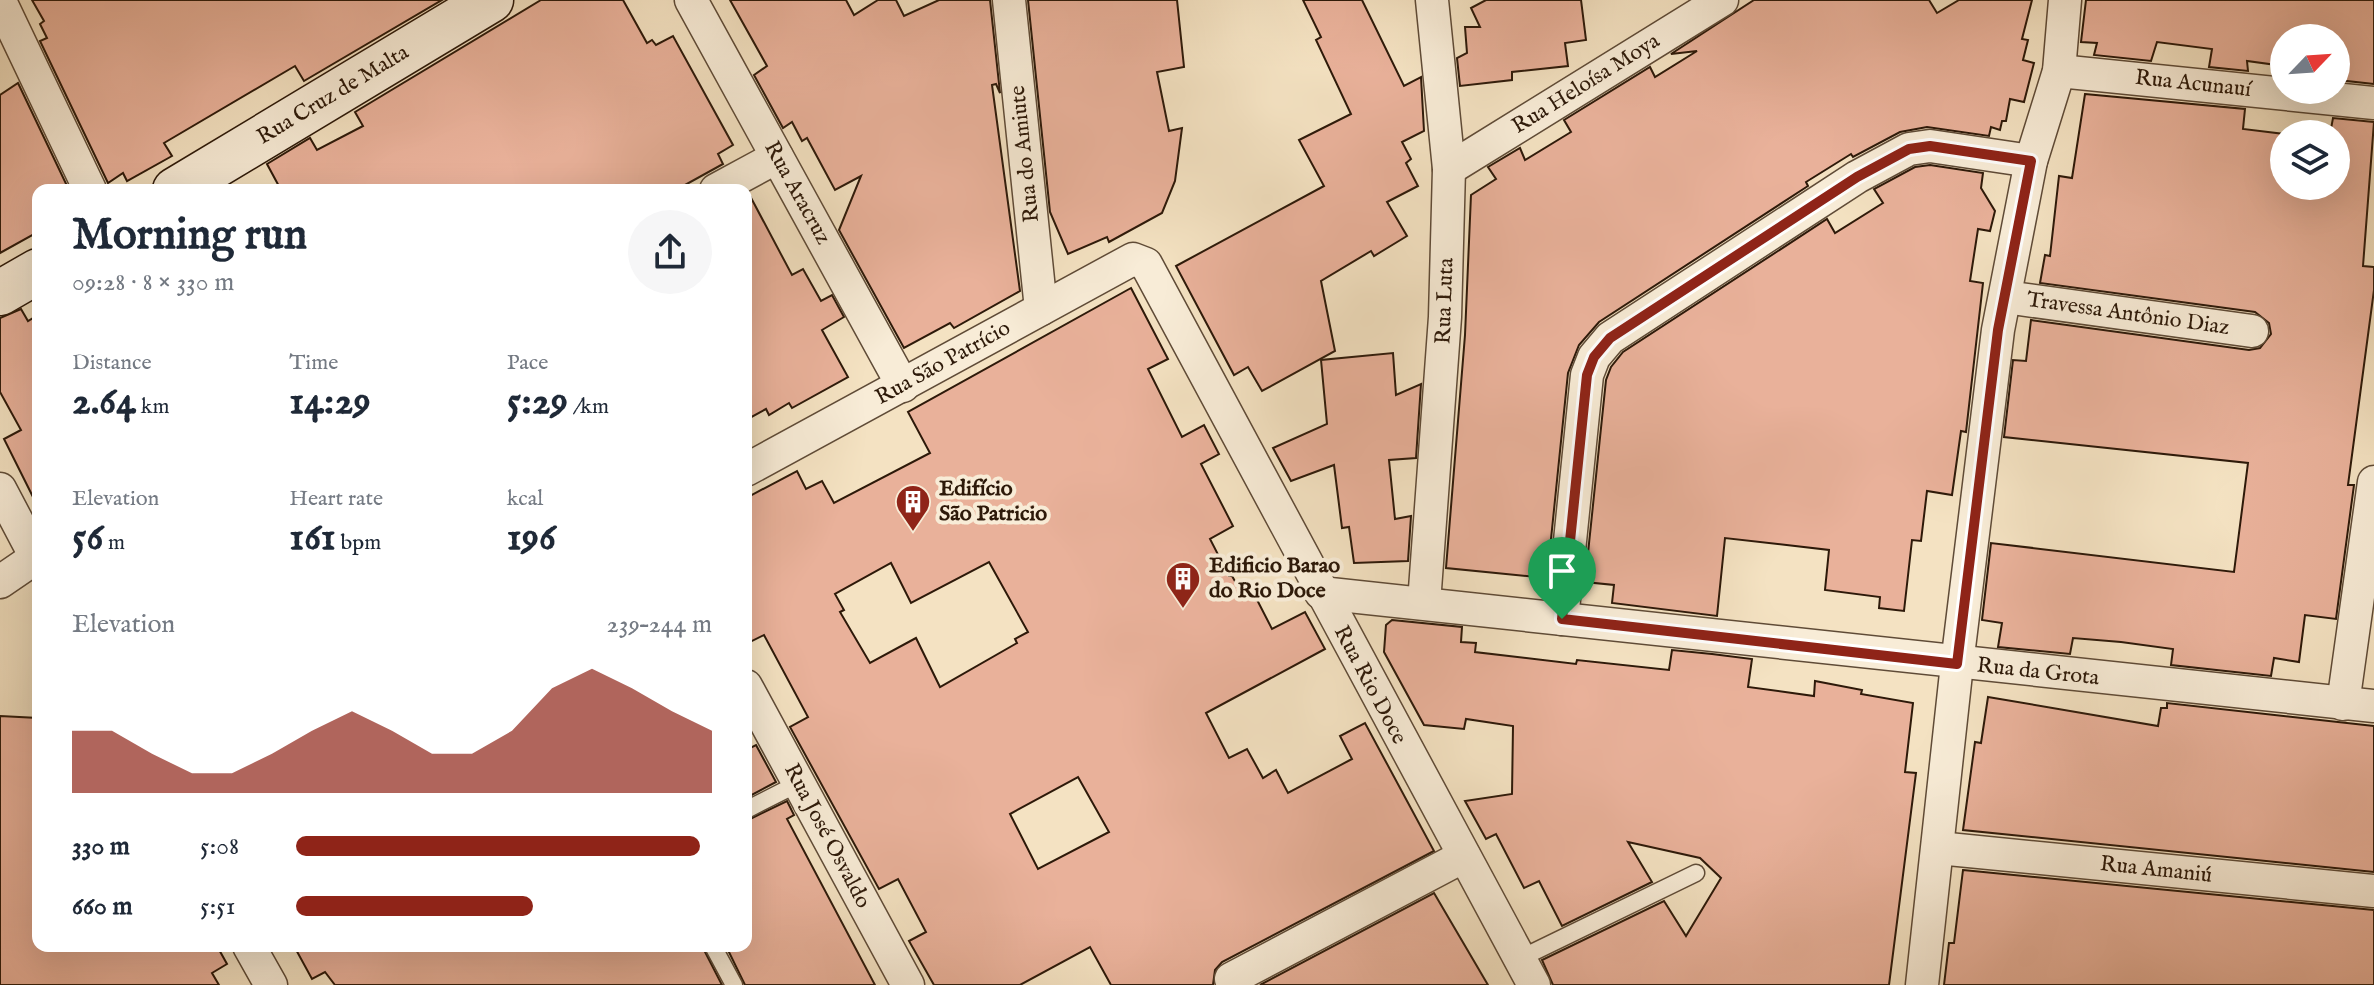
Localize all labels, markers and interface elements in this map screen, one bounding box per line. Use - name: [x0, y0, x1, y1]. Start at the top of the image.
- north arrow: [2270, 24, 2350, 104]
- map controls: [2270, 24, 2350, 200]
- street label: Rua Heloísa Moya: [1507, 27, 1665, 141]
- street label: Rua Cruz de Malta: [252, 38, 415, 151]
- street label: Rua Acunauí: [2134, 64, 2255, 104]
- street label: Rua do Amiute: [1004, 84, 1046, 224]
- button: layers: [2270, 120, 2350, 200]
- street label: Rua Aracruz: [757, 136, 837, 250]
- text: Morning run: [72, 208, 307, 264]
- button: share: [628, 210, 712, 294]
- street label: Rua Luta: [1429, 257, 1461, 345]
- text: 09:28 · 8 × 330 m: [72, 266, 234, 299]
- street label: Travessa Antônio Diaz: [2025, 286, 2231, 342]
- street label: Rua São Patrício: [870, 314, 1016, 412]
- text: Distance: [72, 349, 152, 377]
- text: Time: [289, 349, 338, 377]
- text: Pace: [507, 349, 548, 377]
- text: 2.64: [72, 377, 136, 428]
- text: 14:29: [289, 377, 371, 428]
- text: 5:29: [507, 377, 568, 428]
- text: km: [136, 393, 169, 421]
- text: /km: [568, 393, 609, 421]
- place label: Edifício São Patricio: [939, 475, 1047, 528]
- building icon: Edifício São Patricio: [894, 483, 932, 533]
- text: Elevation: [72, 485, 159, 513]
- text: Heart rate: [289, 485, 383, 513]
- text: kcal: [507, 485, 543, 513]
- text: 56: [72, 513, 103, 564]
- text: 161: [289, 513, 336, 564]
- text: 196: [507, 513, 556, 564]
- text: m: [103, 529, 125, 557]
- text: bpm: [336, 529, 381, 557]
- pin: [1528, 537, 1596, 619]
- icon: arrive: [1540, 549, 1584, 593]
- place label: Edificio Barao do Rio Doce: [1209, 552, 1340, 605]
- building icon: Edificio Barao do Rio Doce: [1164, 560, 1202, 610]
- text: Elevation: [72, 608, 175, 641]
- text: 239–244 m: [607, 608, 712, 641]
- street label: Rua Rio Doce: [1327, 621, 1413, 749]
- street label: Rua da Grota: [1975, 652, 2101, 692]
- street label: Rua José Osvaldo: [777, 759, 877, 913]
- text: 330 m: [72, 830, 130, 863]
- text: 5:08: [200, 830, 239, 863]
- street label: Rua Amaniú: [2099, 850, 2213, 890]
- text: 660 m: [72, 890, 132, 923]
- text: 5:51: [200, 890, 235, 923]

